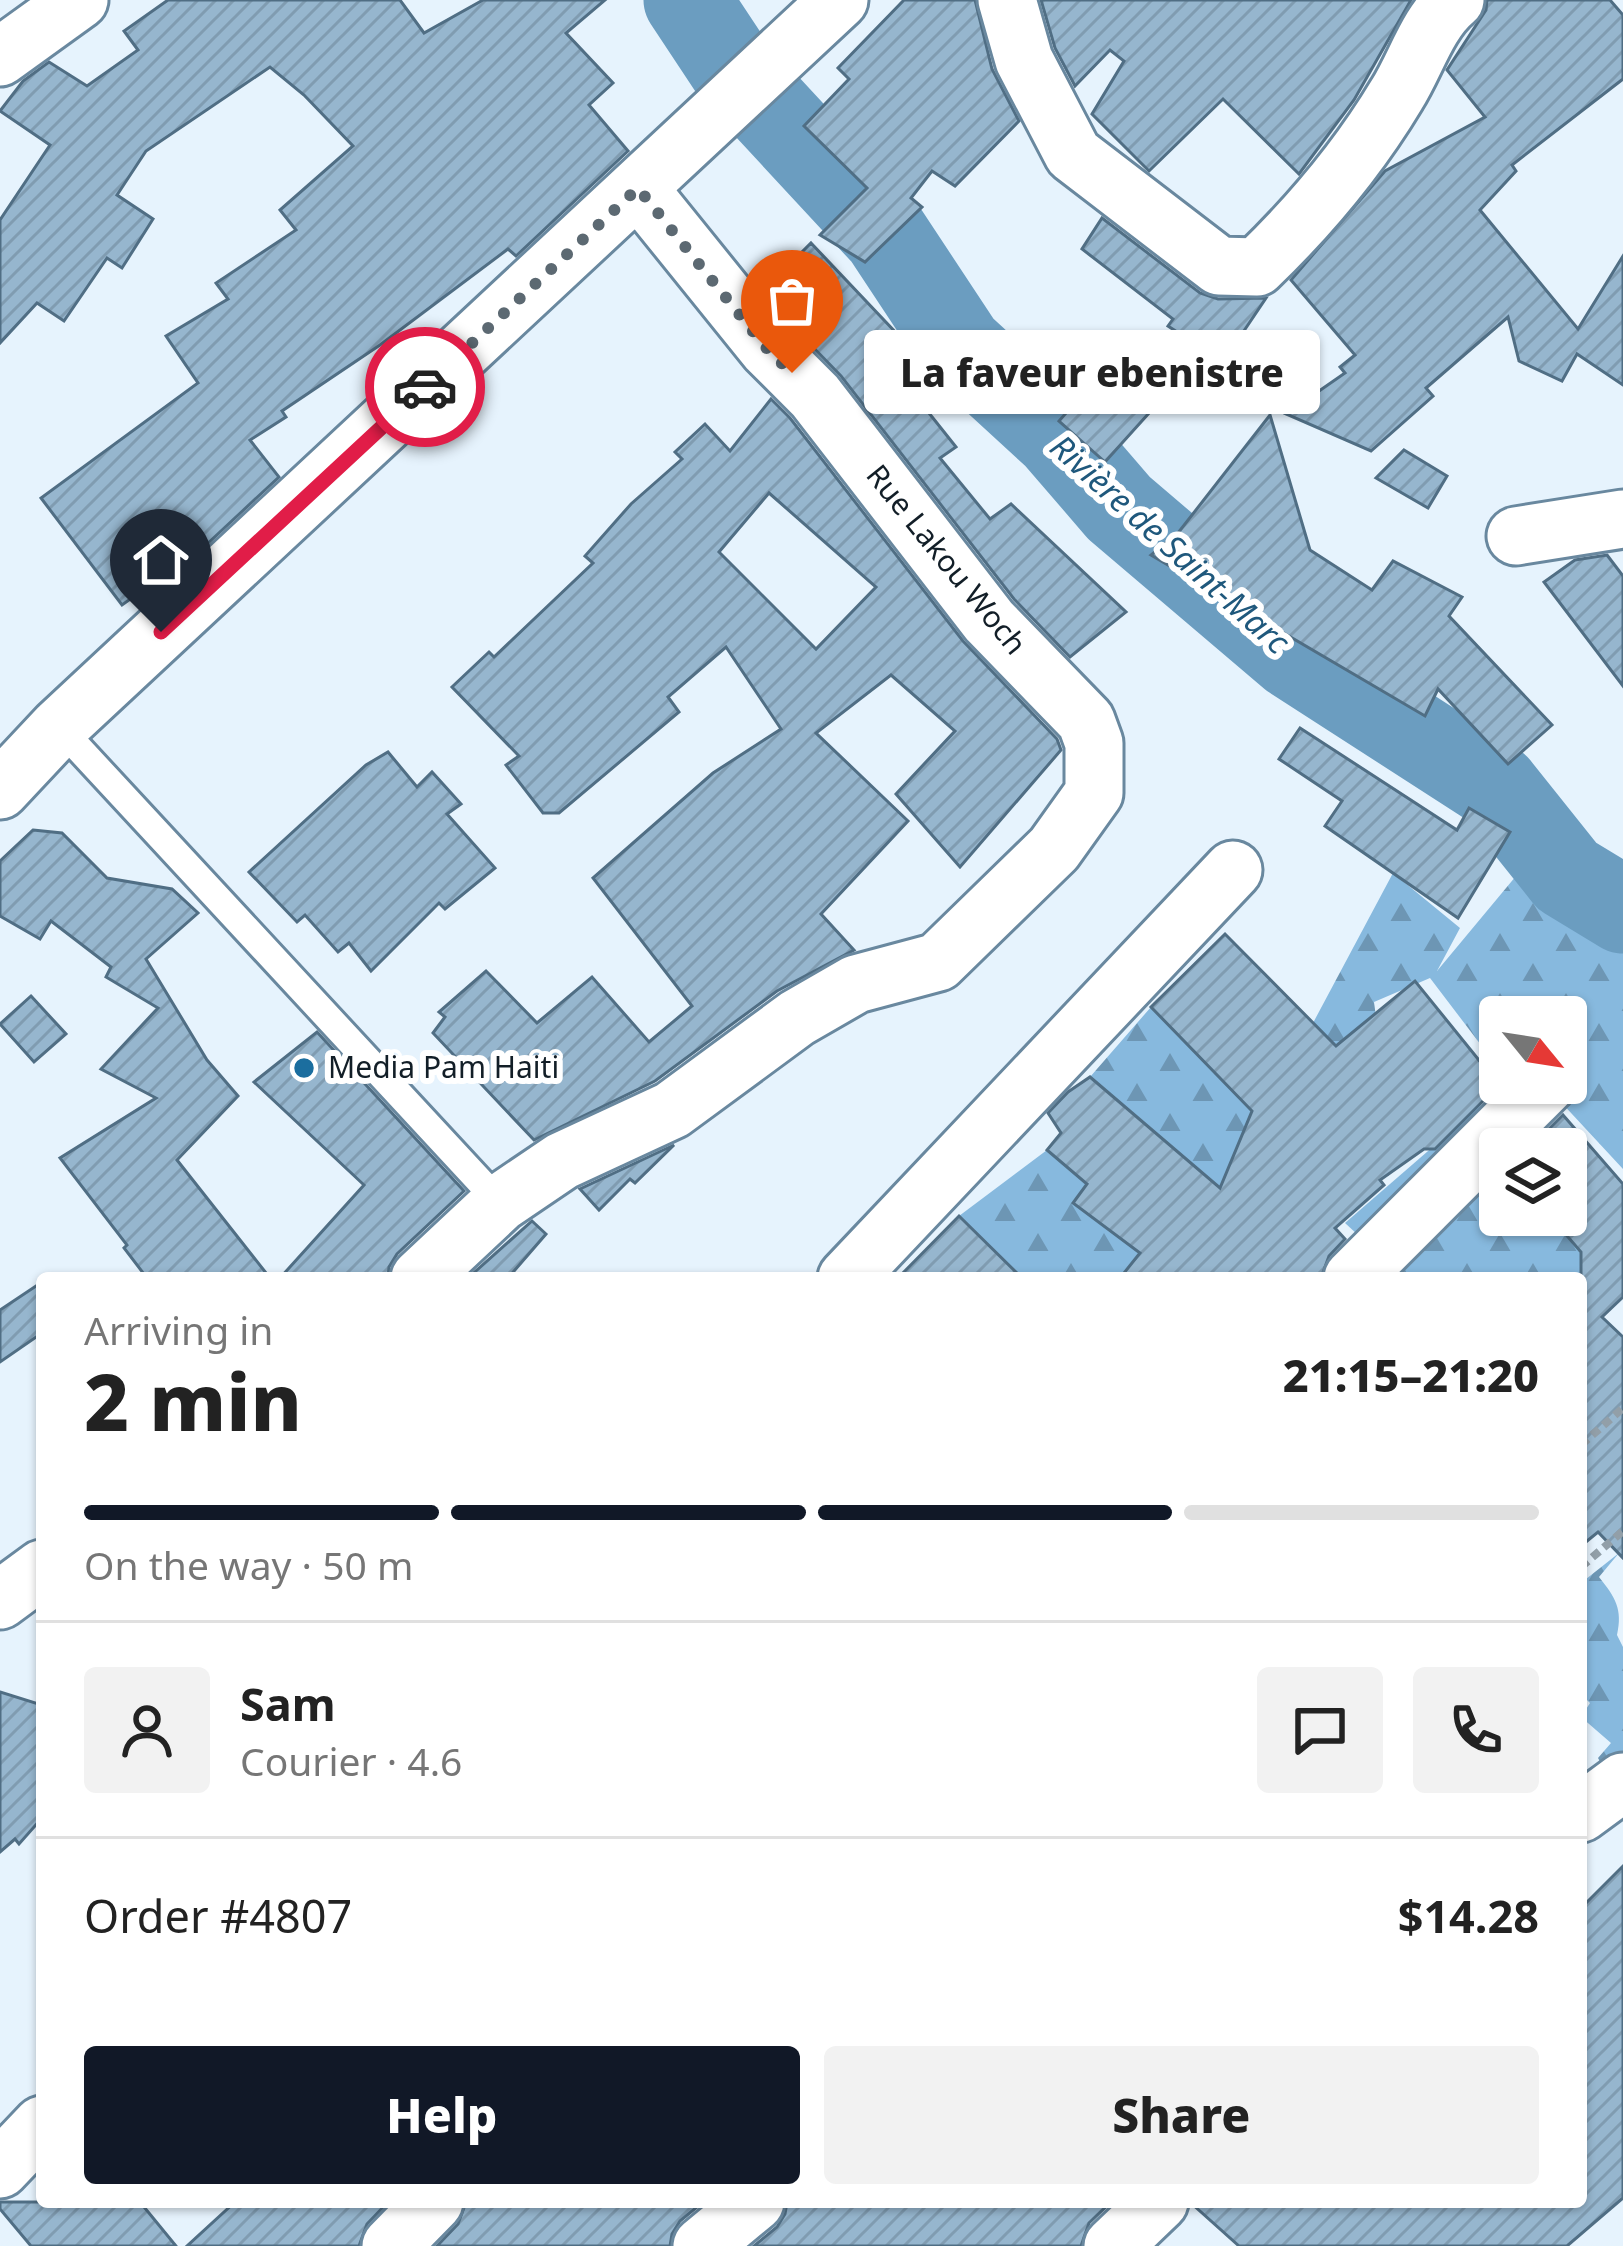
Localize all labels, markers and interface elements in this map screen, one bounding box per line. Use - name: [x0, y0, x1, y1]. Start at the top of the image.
- pin: [741, 250, 843, 373]
- icon: bag: [759, 268, 825, 334]
- courier: [365, 327, 485, 447]
- callout: La faveur ebenistre: [864, 331, 1320, 415]
- text: La faveur ebenistre: [900, 345, 1284, 398]
- icon: car: [392, 354, 458, 420]
- water label: Rivière de Saint-Marc: [1041, 424, 1301, 664]
- street label: Rue Lakou Woch: [858, 455, 1037, 663]
- pin: [110, 509, 212, 632]
- icon: home: [128, 527, 194, 593]
- north arrow: [1479, 996, 1587, 1104]
- map controls: [1479, 996, 1587, 1236]
- place label: Media Pam Haiti: [328, 1046, 559, 1087]
- marker: Media Pam Haiti: [291, 1055, 317, 1081]
- button: layers: [1479, 1128, 1587, 1236]
- text: Arriving in: [84, 1303, 273, 1356]
- text: 21:15–21:20: [1283, 1344, 1539, 1405]
- text: 2 min: [84, 1348, 302, 1454]
- text: On the way · 50 m: [84, 1538, 413, 1591]
- button: person: [84, 1667, 210, 1793]
- button: chat: [1257, 1667, 1383, 1793]
- button: phone: [1413, 1667, 1539, 1793]
- text: Sam: [240, 1673, 336, 1734]
- text: Courier · 4.6: [240, 1734, 462, 1787]
- text: Order #4807: [84, 1885, 352, 1946]
- text: $14.28: [1398, 1885, 1539, 1946]
- button: Help: [84, 2046, 800, 2184]
- button: Share: [824, 2046, 1539, 2184]

